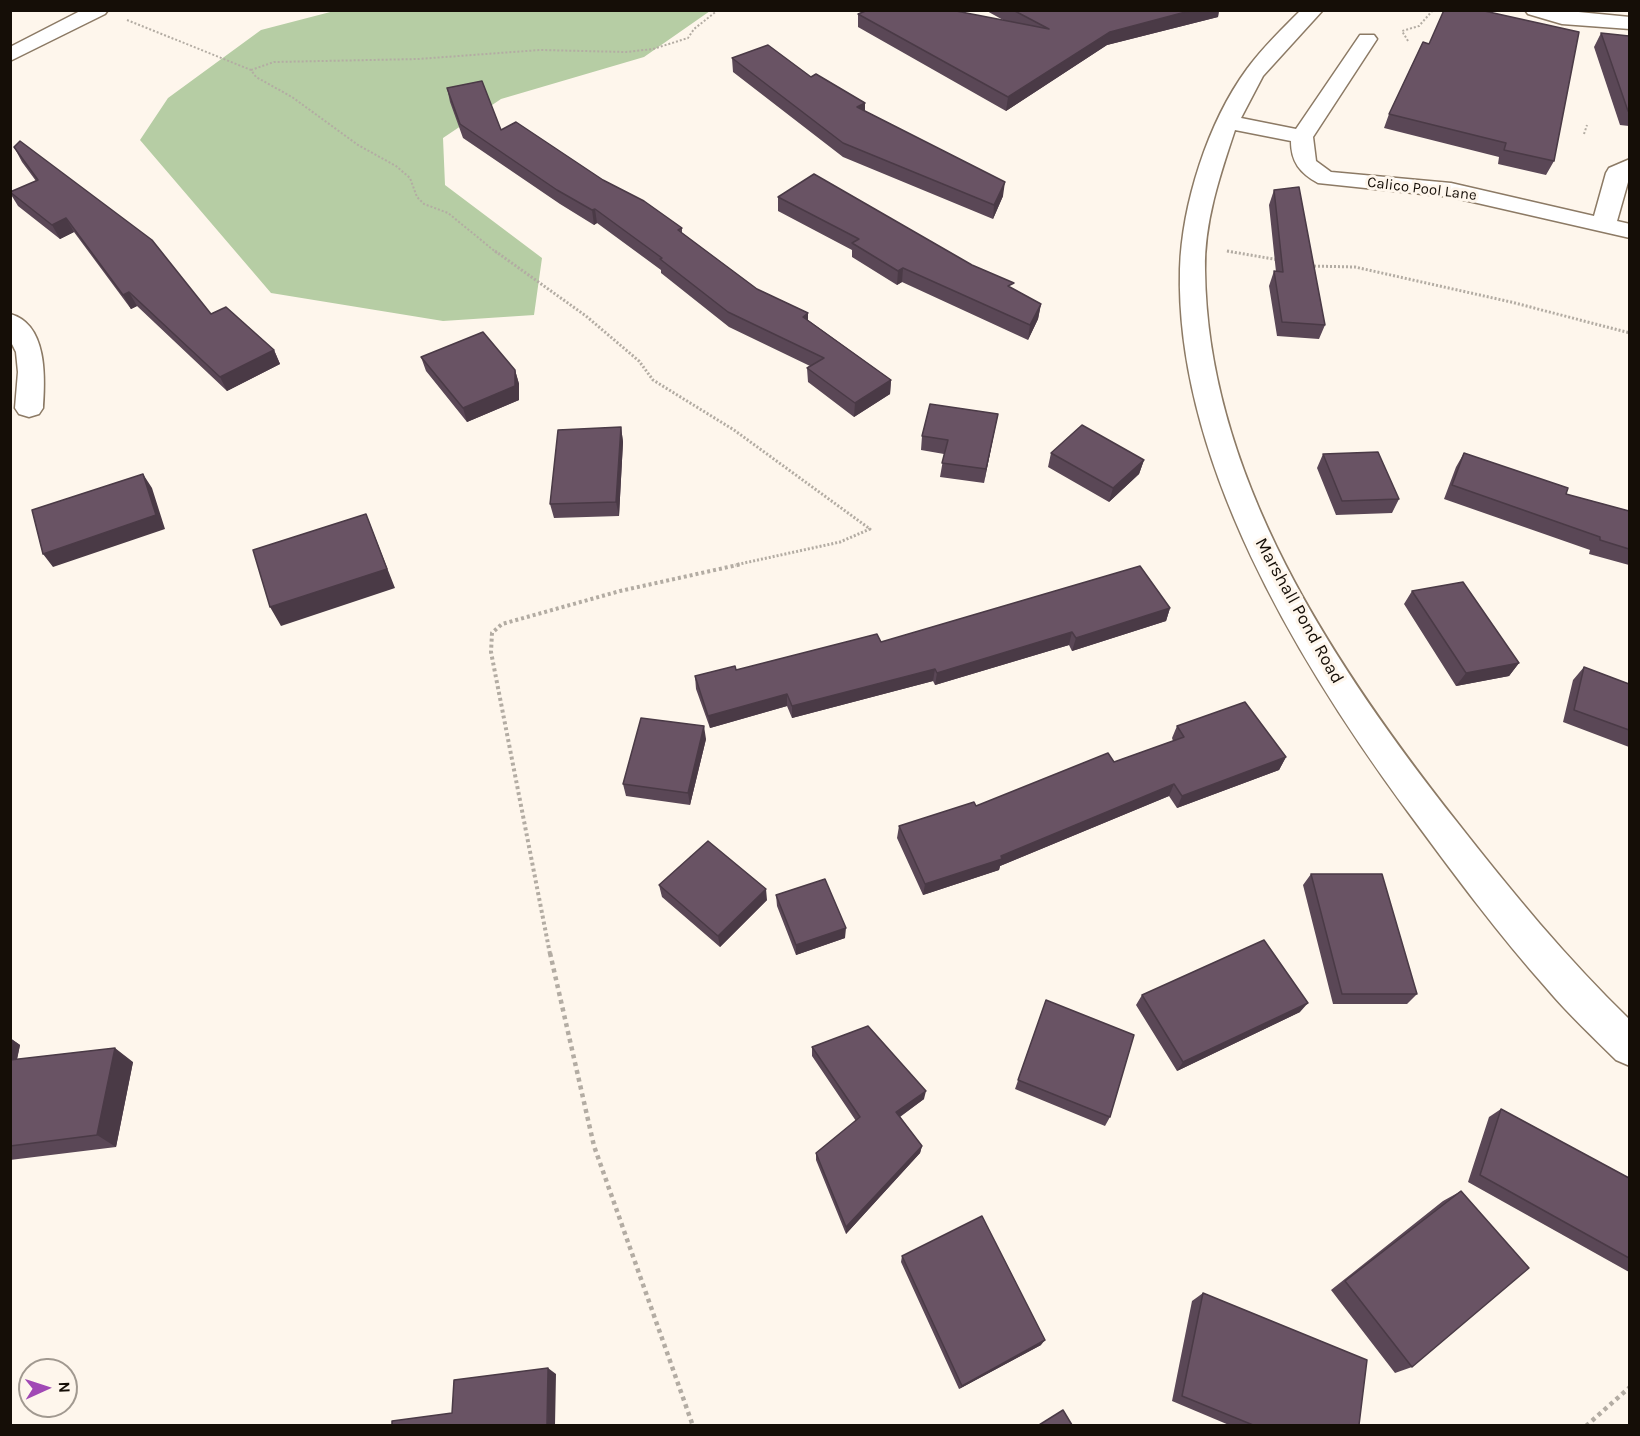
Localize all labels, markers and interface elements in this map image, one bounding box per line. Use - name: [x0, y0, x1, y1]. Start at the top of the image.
- street label: Calico Pool Lane: [1366, 173, 1478, 205]
- street label: Marshall Pond Road: [1250, 534, 1348, 688]
- north arrow: [18, 1358, 78, 1418]
- text: N: [55, 1381, 74, 1393]

